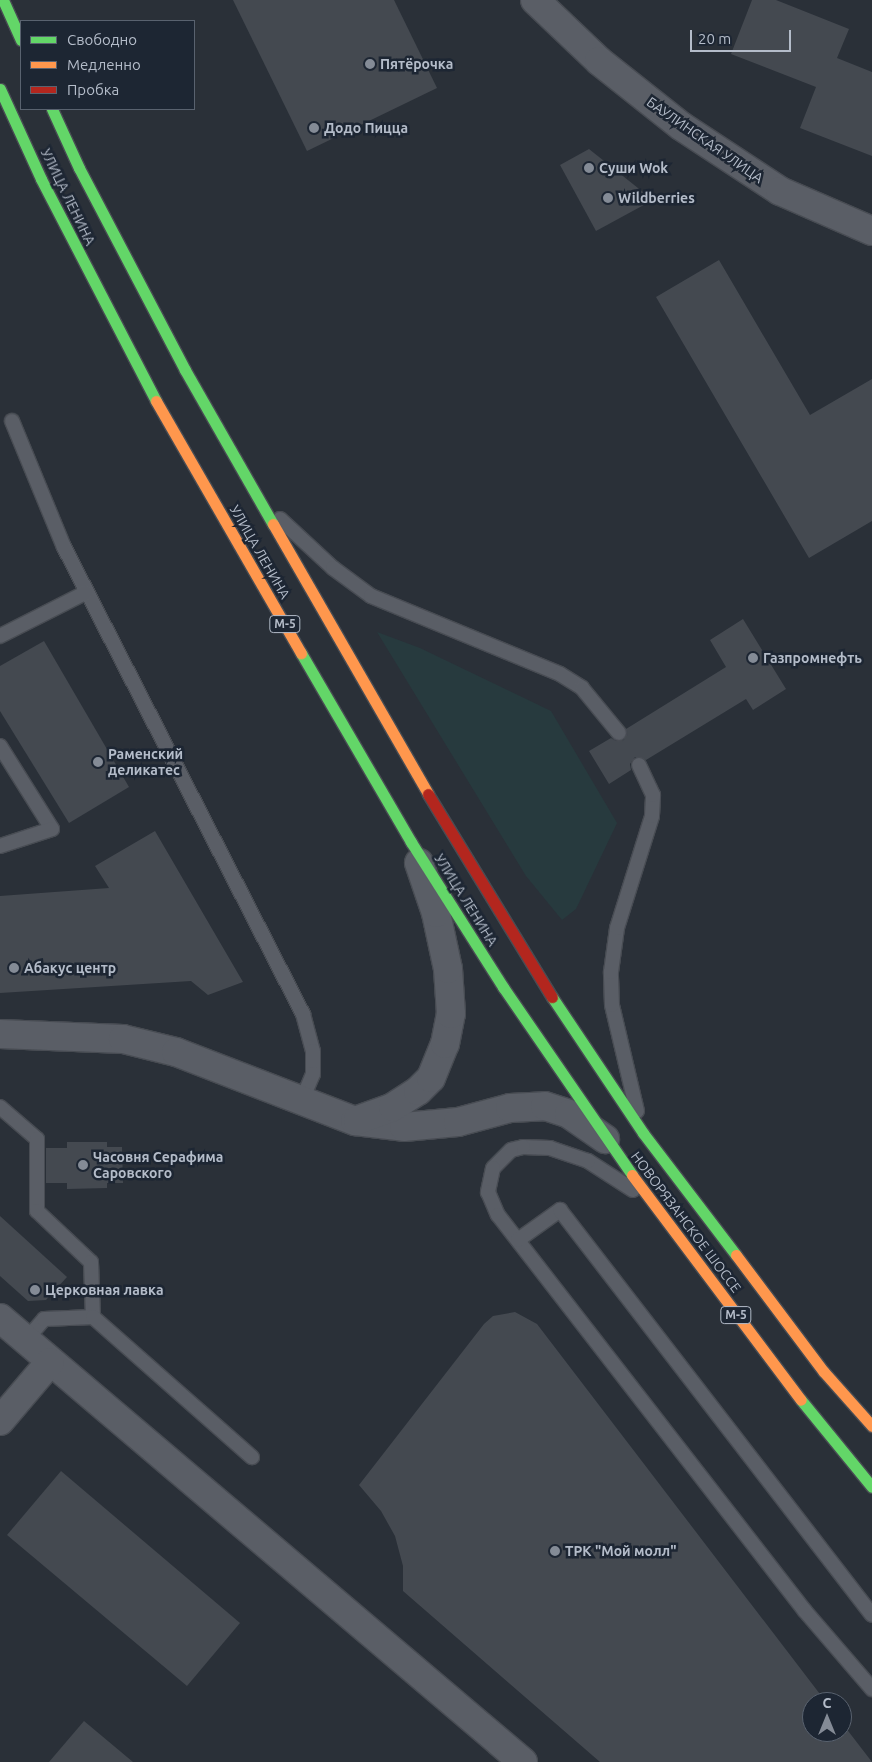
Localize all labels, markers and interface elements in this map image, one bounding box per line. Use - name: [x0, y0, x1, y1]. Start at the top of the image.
- legend: [20, 20, 195, 110]
- scale bar: [692, 20, 793, 52]
- text: 20 m: [698, 30, 731, 47]
- text: Свободно: [67, 31, 137, 48]
- text: Медленно: [67, 56, 141, 73]
- place label: Пятёрочка: [380, 56, 453, 72]
- marker: Пятёрочка: [364, 58, 376, 70]
- text: Пробка: [67, 81, 119, 98]
- street label: БАУЛИНСКАЯ УЛИЦА: [643, 93, 767, 187]
- place label: Додо Пицца: [324, 120, 408, 136]
- marker: Додо Пицца: [308, 122, 320, 134]
- street label: УЛИЦА ЛЕНИНА: [37, 146, 99, 248]
- place label: Суши Wok: [599, 160, 668, 176]
- marker: Суши Wok: [583, 162, 595, 174]
- place label: Wildberries: [618, 190, 695, 206]
- marker: Wildberries: [602, 192, 614, 204]
- street label: УЛИЦА ЛЕНИНА: [226, 502, 294, 602]
- road number: М-5: [269, 614, 301, 634]
- place label: Газпромнефть: [763, 650, 862, 666]
- marker: Газпромнефть: [747, 652, 759, 664]
- place label: Раменский деликатес: [108, 746, 183, 779]
- marker: Раменский деликатес: [92, 756, 104, 768]
- street label: УЛИЦА ЛЕНИНА: [431, 851, 501, 949]
- place label: Абакус центр: [24, 960, 116, 976]
- marker: Абакус центр: [8, 962, 20, 974]
- street label: НОВОРЯЗАНСКОЕ ШОССЕ: [627, 1148, 745, 1296]
- place label: Часовня Серафима Саровского: [93, 1149, 223, 1182]
- marker: Часовня Серафима Саровского: [77, 1159, 89, 1171]
- place label: Церковная лавка: [45, 1282, 163, 1298]
- marker: Церковная лавка: [29, 1284, 41, 1296]
- road number: М-5: [720, 1306, 752, 1324]
- place label: ТРК "Мой молл": [565, 1543, 676, 1559]
- marker: ТРК "Мой молл": [549, 1545, 561, 1557]
- north arrow: [802, 1692, 852, 1742]
- text: С: [823, 1695, 831, 1711]

